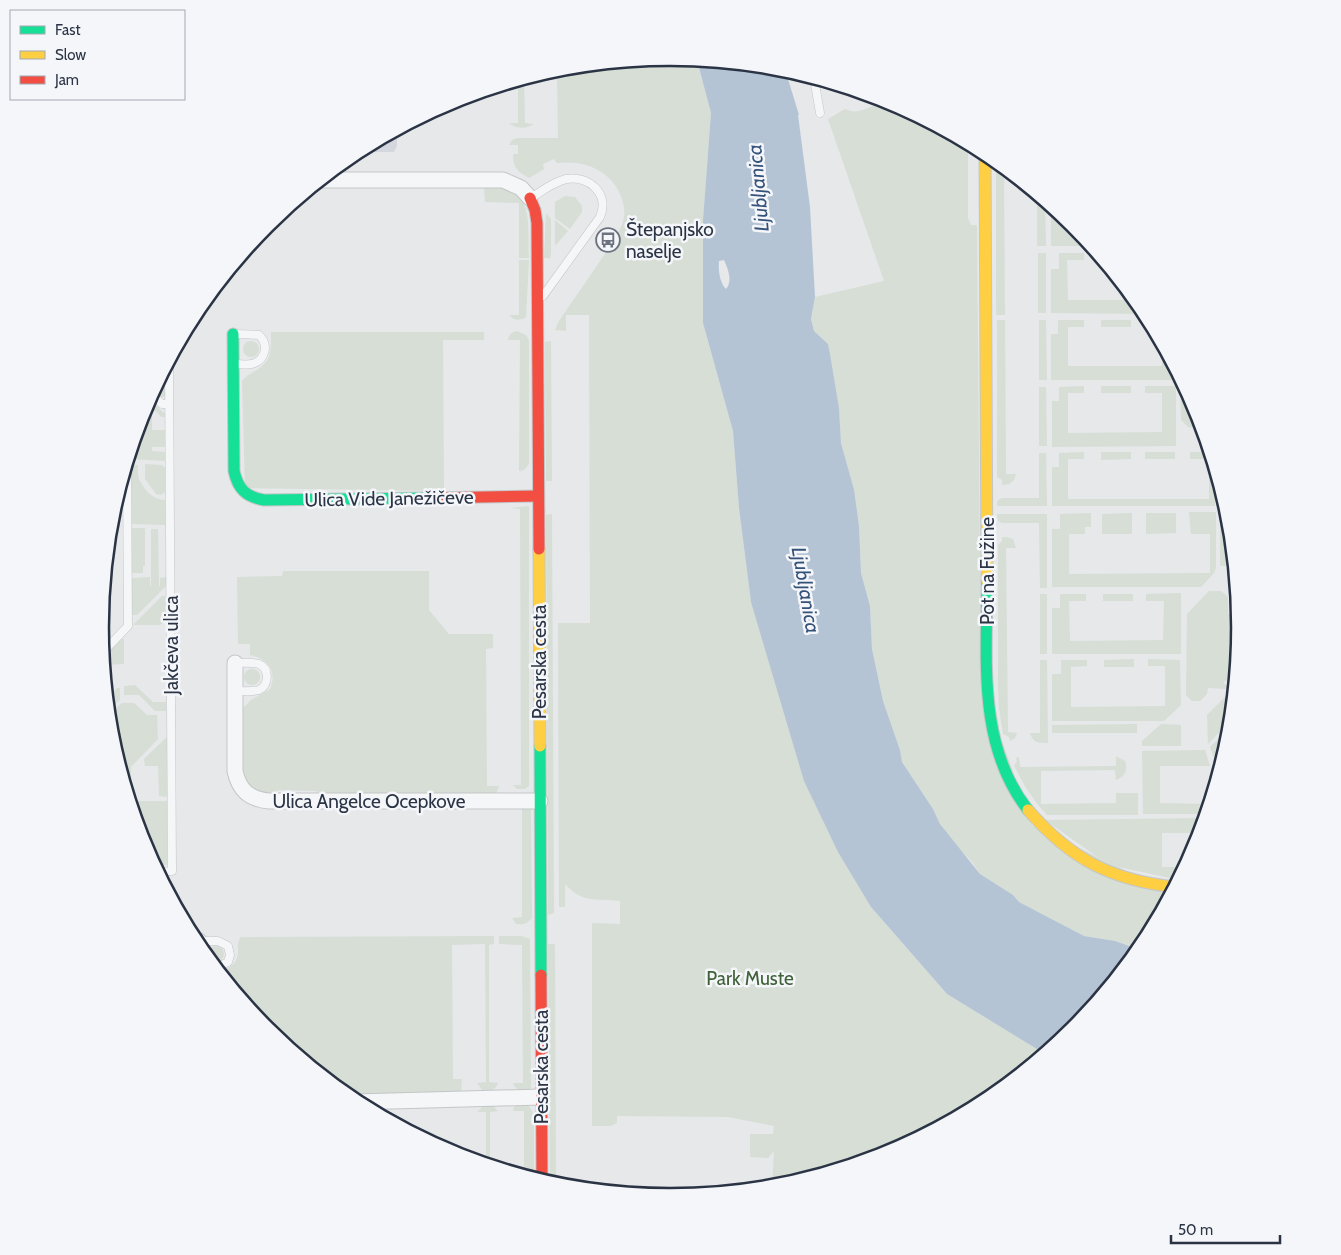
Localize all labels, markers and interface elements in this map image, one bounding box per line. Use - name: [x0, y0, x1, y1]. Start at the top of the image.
- legend: [10, 10, 185, 100]
- text: Fast: [55, 21, 80, 39]
- text: Slow: [55, 46, 86, 64]
- text: Jam: [54, 71, 79, 89]
- water label: Ljubljanica: [742, 143, 774, 233]
- place label: Štepanjsko naselje: [626, 217, 714, 263]
- bus stop icon: Štepanjsko naselje: [595, 227, 621, 253]
- street label: Ulica Vide Janežičeve: [304, 486, 474, 511]
- street label: Pot na Fužine: [976, 517, 999, 625]
- water label: Ljubljanica: [787, 545, 825, 635]
- street label: Jakčeva ulica: [160, 595, 183, 696]
- street label: Pesarska cesta: [528, 605, 551, 719]
- street label: Ulica Angelce Ocepkove: [272, 790, 466, 813]
- park label: Park Muste: [706, 967, 794, 990]
- street label: Pesarska cesta: [530, 1010, 553, 1124]
- scale bar: [1171, 1212, 1280, 1244]
- text: 50 m: [1178, 1221, 1213, 1239]

